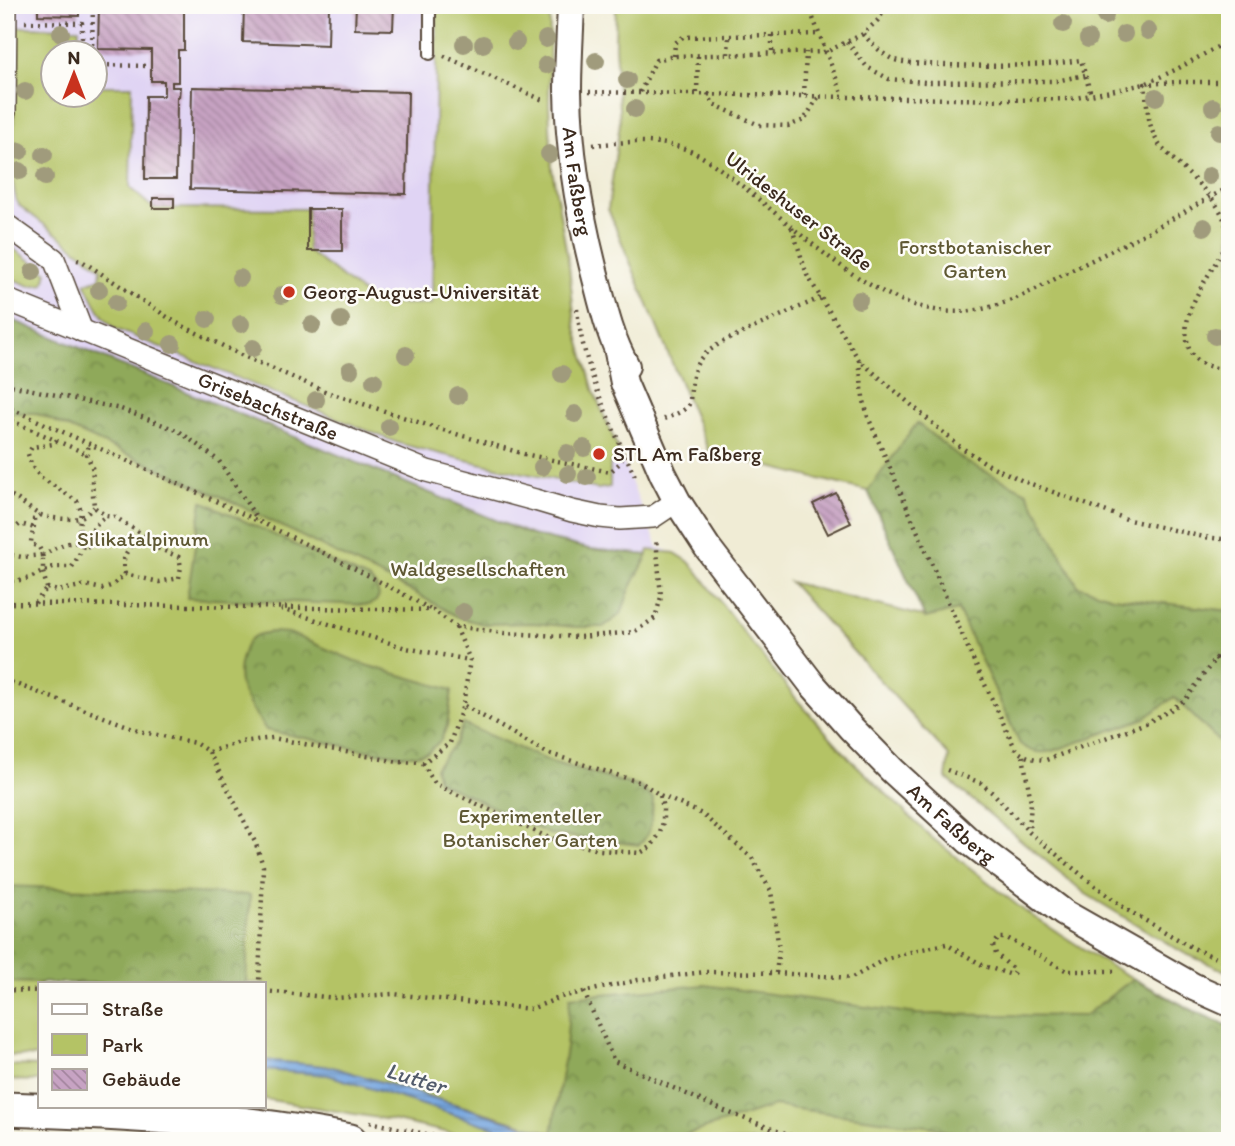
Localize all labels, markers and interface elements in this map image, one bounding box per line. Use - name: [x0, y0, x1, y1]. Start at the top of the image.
- north arrow: [38, 38, 108, 108]
- text: N: [68, 46, 80, 69]
- street label: Am Faßberg: [558, 126, 598, 238]
- street label: Ulrideshuser Straße: [721, 145, 878, 276]
- park label: Forstbotanischer Garten: [899, 234, 1052, 283]
- place label: Georg-August-Universität: [303, 279, 539, 304]
- marker: Georg-August-Universität: [281, 284, 297, 300]
- street label: Grisebachstraße: [194, 366, 342, 445]
- place label: STL Am Faßberg: [613, 441, 762, 466]
- marker: STL Am Faßberg: [591, 446, 607, 462]
- park label: Silikatalpinum: [77, 526, 209, 551]
- park label: Waldgesellschaften: [390, 556, 566, 581]
- street label: Am Faßberg: [902, 777, 1001, 869]
- park label: Experimenteller Botanischer Garten: [442, 803, 618, 852]
- legend: [38, 982, 266, 1108]
- text: Straße: [102, 996, 163, 1021]
- text: Park: [102, 1032, 144, 1057]
- water label: Lutter: [383, 1056, 452, 1101]
- text: Gebäude: [102, 1066, 181, 1091]

